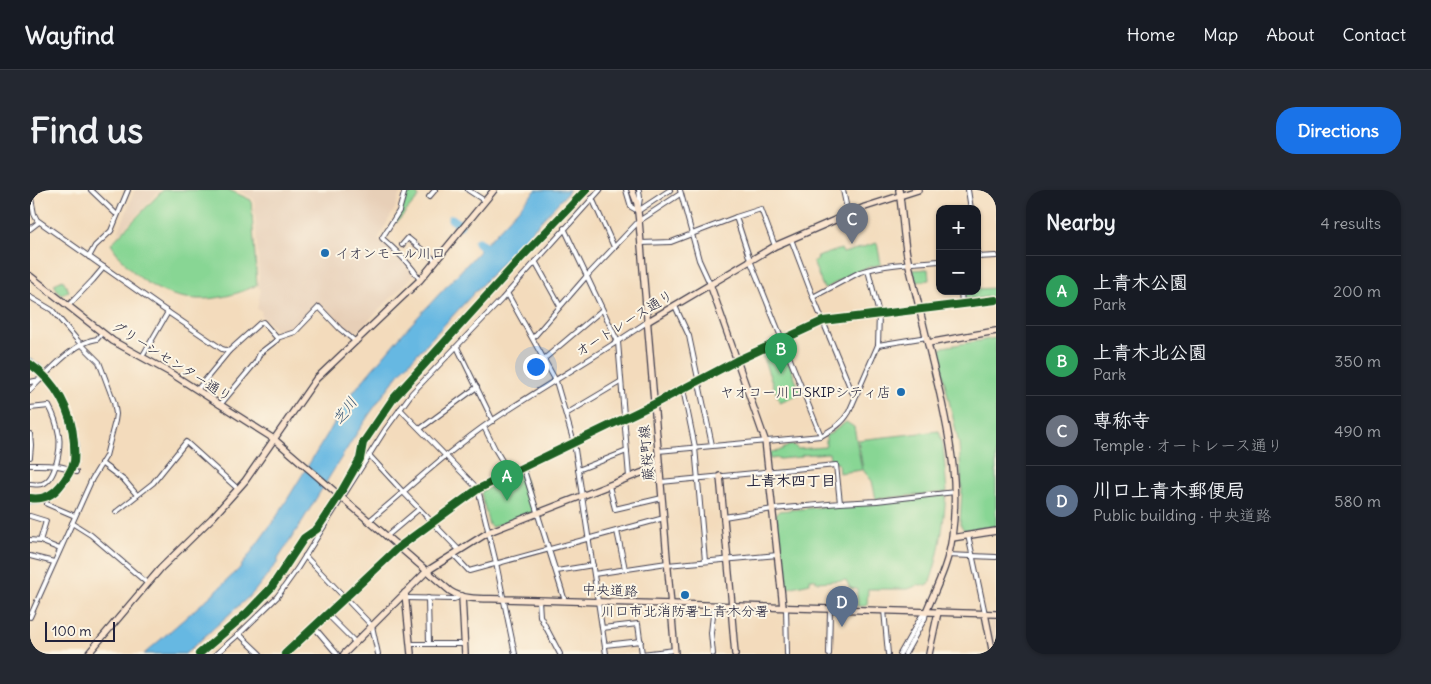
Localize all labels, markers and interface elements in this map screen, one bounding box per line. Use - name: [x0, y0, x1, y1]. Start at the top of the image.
- text: Wayfind: [25, 20, 114, 50]
- text: Home: [1127, 23, 1175, 46]
- text: Map: [1203, 23, 1238, 46]
- text: About: [1266, 23, 1314, 46]
- text: Contact: [1342, 23, 1406, 46]
- button: Directions: [1276, 107, 1401, 154]
- text: Find us: [30, 108, 143, 152]
- pin: C: [836, 203, 868, 244]
- map controls: [936, 205, 981, 295]
- button: +: [936, 205, 981, 250]
- text: Nearby: [1046, 209, 1116, 236]
- text: 4 results: [1320, 213, 1381, 233]
- place label: イオンモール川口: [335, 244, 446, 262]
- marker: イオンモール川口: [319, 247, 331, 259]
- button: −: [936, 250, 981, 295]
- text: 上青木公園: [1093, 270, 1188, 294]
- text: A: [1057, 281, 1067, 301]
- text: 200 m: [1333, 281, 1381, 301]
- street label: オートレース通り: [572, 286, 676, 360]
- text: Park: [1093, 294, 1126, 314]
- street label: グリーンセンター通り: [108, 317, 236, 405]
- pin: B: [765, 333, 797, 374]
- text: 上青木北公園: [1093, 340, 1207, 364]
- text: B: [1057, 351, 1067, 371]
- text: 350 m: [1334, 351, 1381, 371]
- your location: [523, 354, 549, 380]
- text: Park: [1093, 364, 1126, 384]
- place label: ヤオコー川口SKIPシティ店: [720, 383, 891, 401]
- marker: ヤオコー川口SKIPシティ店: [895, 386, 907, 398]
- water label: 芝川: [328, 393, 361, 428]
- text: 専称寺: [1093, 408, 1150, 432]
- text: C: [1057, 421, 1067, 441]
- text: 490 m: [1334, 421, 1381, 441]
- street label: 蕨桜町線: [635, 424, 657, 482]
- text: Temple · オートレース通り: [1093, 435, 1283, 455]
- pin: A: [491, 460, 523, 501]
- district label: 上青木四丁目: [746, 471, 836, 490]
- text: 川口上青木郵便局: [1093, 478, 1245, 502]
- text: D: [1056, 491, 1068, 511]
- text: 580 m: [1334, 491, 1381, 511]
- text: Public building · 中央道路: [1093, 505, 1272, 525]
- street label: 中央道路: [582, 580, 638, 600]
- pin: D: [826, 586, 858, 627]
- marker: 川口市北消防署上青木分署: [679, 589, 691, 601]
- place label: 川口市北消防署上青木分署: [601, 602, 769, 620]
- scale bar: [45, 619, 115, 642]
- text: 100 m: [52, 622, 92, 640]

